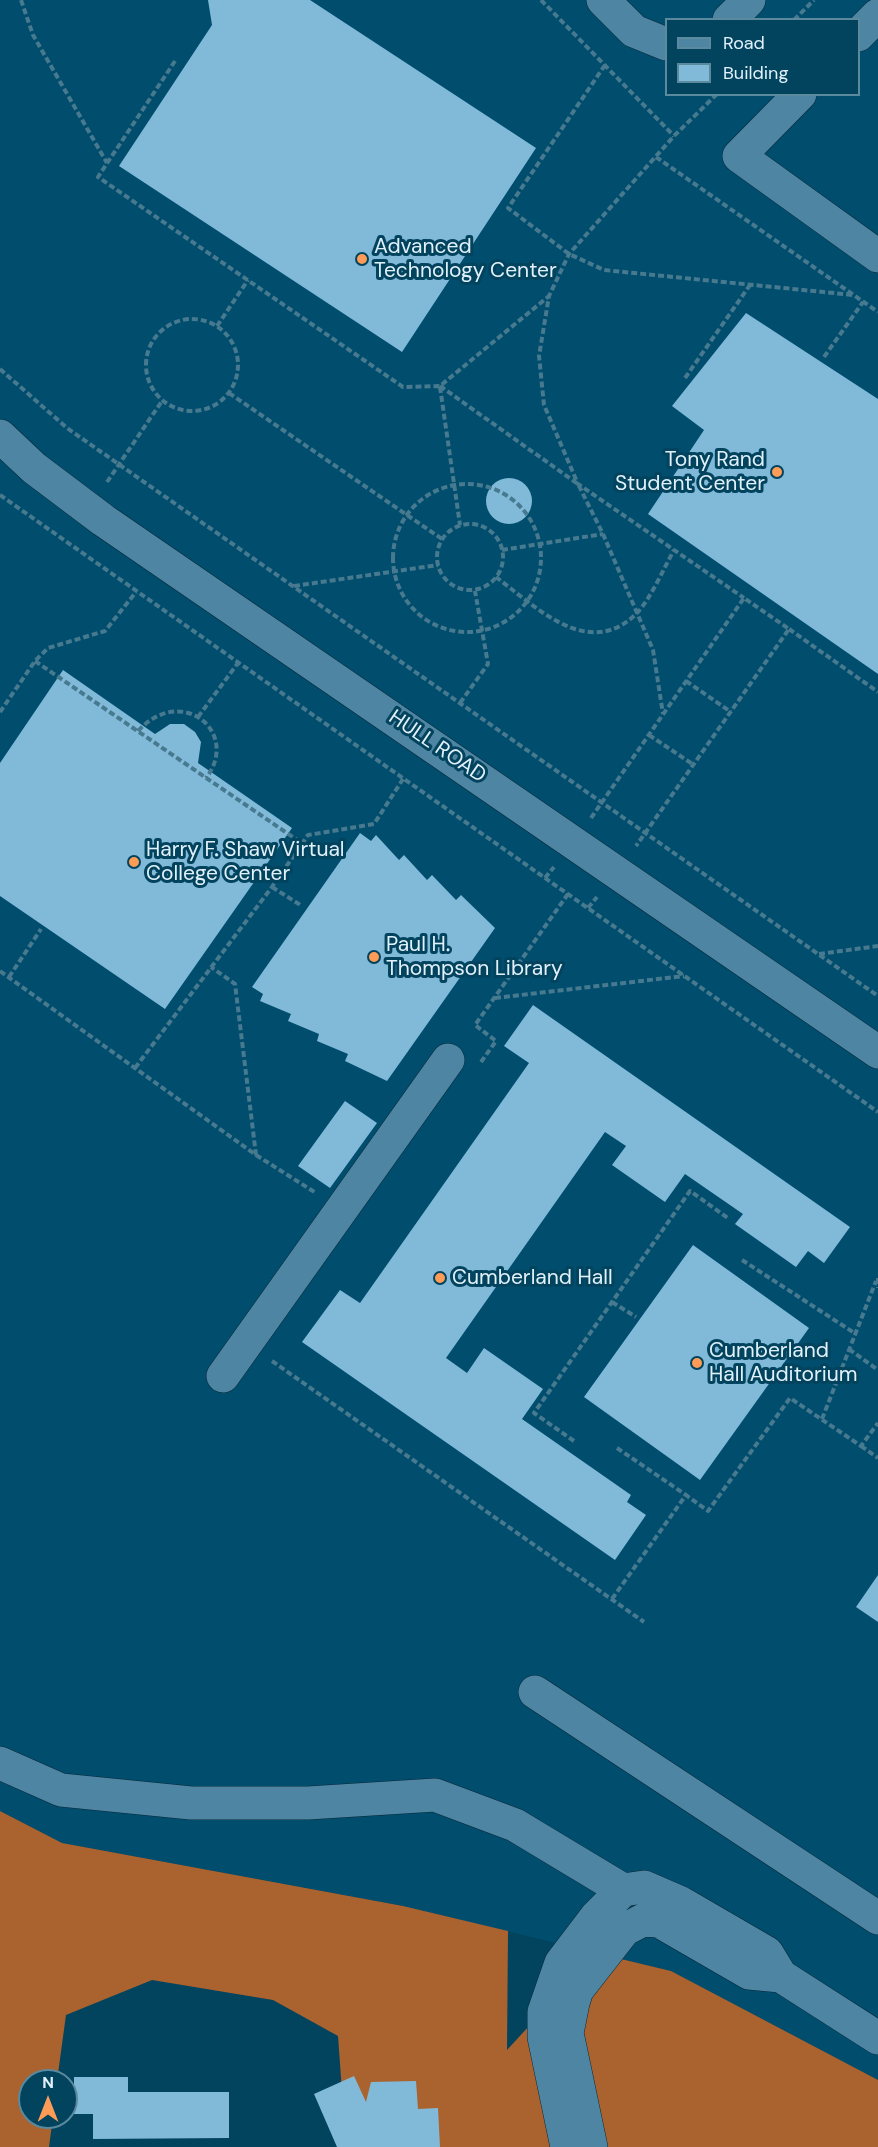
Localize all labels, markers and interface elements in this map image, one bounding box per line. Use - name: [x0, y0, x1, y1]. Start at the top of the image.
- legend: [665, 18, 860, 96]
- text: Road: [723, 31, 765, 55]
- text: Building: [723, 61, 788, 85]
- place label: Advanced Technology Center: [374, 234, 557, 284]
- marker: Advanced Technology Center: [355, 252, 369, 266]
- place label: Tony Rand Student Center: [615, 447, 765, 497]
- marker: Tony Rand Student Center: [770, 465, 784, 479]
- street label: HULL ROAD: [384, 705, 490, 789]
- place label: Harry F. Shaw Virtual College Center: [146, 837, 345, 887]
- marker: Harry F. Shaw Virtual College Center: [127, 855, 141, 869]
- place label: Paul H. Thompson Library: [386, 932, 563, 982]
- marker: Paul H. Thompson Library: [367, 950, 381, 964]
- place label: Cumberland Hall: [452, 1265, 613, 1291]
- marker: Cumberland Hall: [433, 1271, 447, 1285]
- place label: Cumberland Hall Auditorium: [709, 1338, 858, 1388]
- marker: Cumberland Hall Auditorium: [690, 1356, 704, 1370]
- north arrow: [18, 2069, 78, 2129]
- text: N: [42, 2072, 54, 2093]

